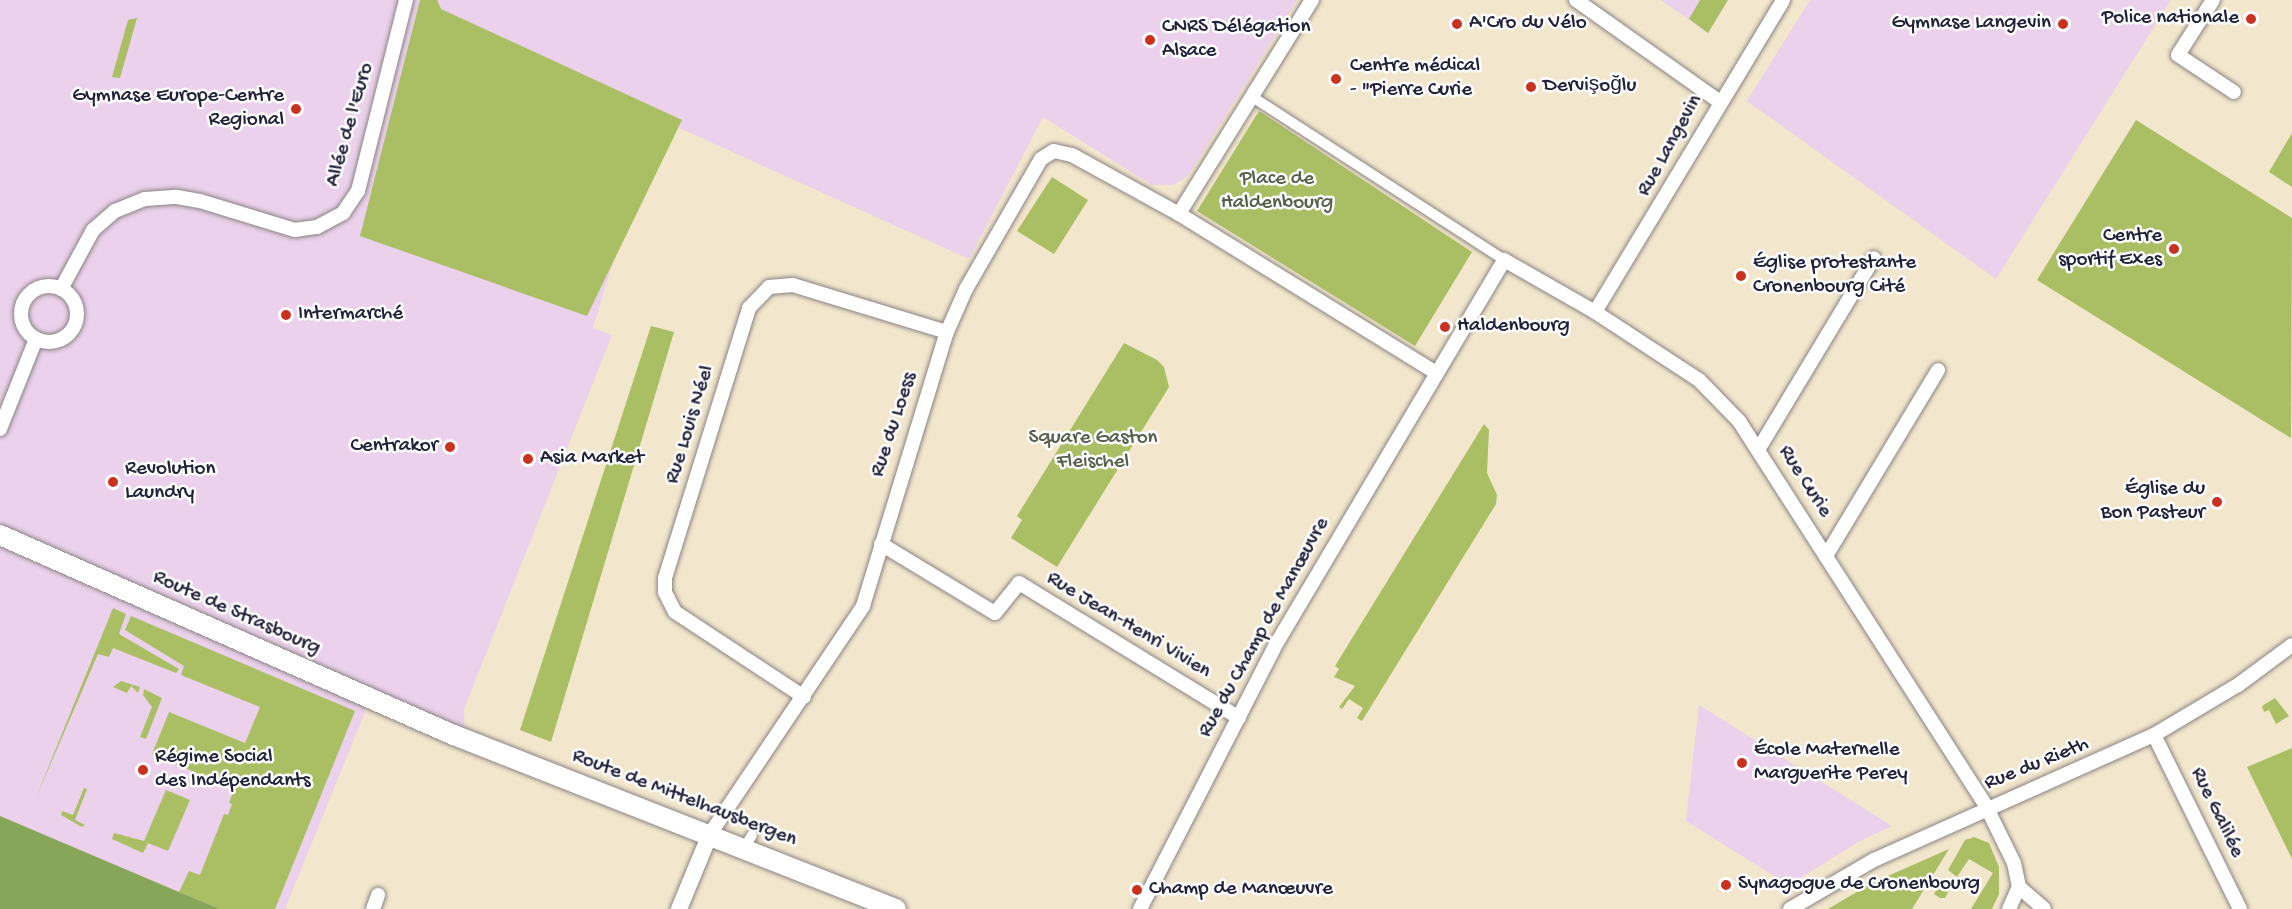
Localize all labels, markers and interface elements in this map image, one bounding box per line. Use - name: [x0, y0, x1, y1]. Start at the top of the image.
- place label: Police nationale: [2102, 6, 2239, 32]
- place label: A'Cro du Vélo: [1469, 11, 1587, 37]
- place label: Gymnase Langevin: [1891, 11, 2051, 37]
- marker: Police nationale: [2244, 12, 2258, 26]
- place label: CNRS Délégation Alsace: [1162, 15, 1310, 65]
- marker: A'Cro du Vélo: [1450, 17, 1464, 31]
- marker: Gymnase Langevin: [2056, 17, 2070, 31]
- marker: CNRS Délégation Alsace: [1143, 33, 1157, 47]
- place label: Centre médical - "Pierre Curie: [1350, 54, 1480, 104]
- street label: Allée de l'Euro: [321, 60, 381, 190]
- marker: Centre médical - "Pierre Curie: [1327, 70, 1345, 88]
- place label: Dervişoğlu: [1543, 74, 1636, 100]
- marker: Dervişoğlu: [1524, 80, 1538, 94]
- place label: Gymnase Europe-Centre Regional: [72, 84, 284, 134]
- street label: Rue Langevin: [1633, 91, 1709, 201]
- marker: Gymnase Europe-Centre Regional: [289, 102, 303, 116]
- park label: Place de Haldenbourg: [1221, 167, 1333, 217]
- place label: Centre sportif Exes: [2058, 224, 2162, 274]
- marker: Centre sportif Exes: [2167, 242, 2181, 256]
- place label: Église protestante Cronenbourg Cité: [1753, 251, 1916, 301]
- marker: Église protestante Cronenbourg Cité: [1734, 269, 1748, 283]
- place label: Intermarché: [298, 302, 403, 328]
- marker: Intermarché: [279, 308, 293, 322]
- place label: Haldenbourg: [1457, 314, 1570, 340]
- marker: Haldenbourg: [1438, 320, 1452, 334]
- street label: Rue Louis Néel: [661, 363, 721, 487]
- street label: Rue du Loess: [866, 369, 924, 481]
- park label: Square Gaston Fleischel: [1028, 426, 1158, 476]
- place label: Centrakor: [350, 434, 438, 460]
- marker: Centrakor: [443, 440, 457, 454]
- street label: Rue Curie: [1771, 441, 1837, 523]
- place label: Asia Market: [540, 446, 644, 472]
- marker: Asia Market: [521, 452, 535, 466]
- place label: Revolution Laundry: [125, 457, 215, 507]
- marker: Revolution Laundry: [106, 475, 120, 489]
- place label: Église du Bon Pasteur: [2101, 477, 2205, 527]
- marker: Église du Bon Pasteur: [2210, 495, 2224, 509]
- street label: Rue du Champ de Manœuvre: [1194, 514, 1336, 742]
- street label: Route de Strasbourg: [148, 566, 324, 662]
- street label: Rue Jean-Henri Vivien: [1041, 567, 1215, 685]
- street label: Rue du Rieth: [1981, 733, 2093, 797]
- place label: École Maternelle Marguerite Perey: [1754, 738, 1908, 788]
- street label: Route de Mittelhausbergen: [568, 744, 800, 854]
- place label: Régime Social des Indépendants: [155, 745, 310, 795]
- marker: École Maternelle Marguerite Perey: [1735, 756, 1749, 770]
- marker: Régime Social des Indépendants: [136, 763, 150, 777]
- street label: Rue Galilée: [2183, 764, 2249, 862]
- place label: Synagogue de Cronenbourg: [1738, 872, 1980, 898]
- place label: Champ de Manœuvre: [1149, 877, 1333, 903]
- marker: Synagogue de Cronenbourg: [1719, 878, 1733, 892]
- marker: Champ de Manœuvre: [1130, 883, 1144, 897]

